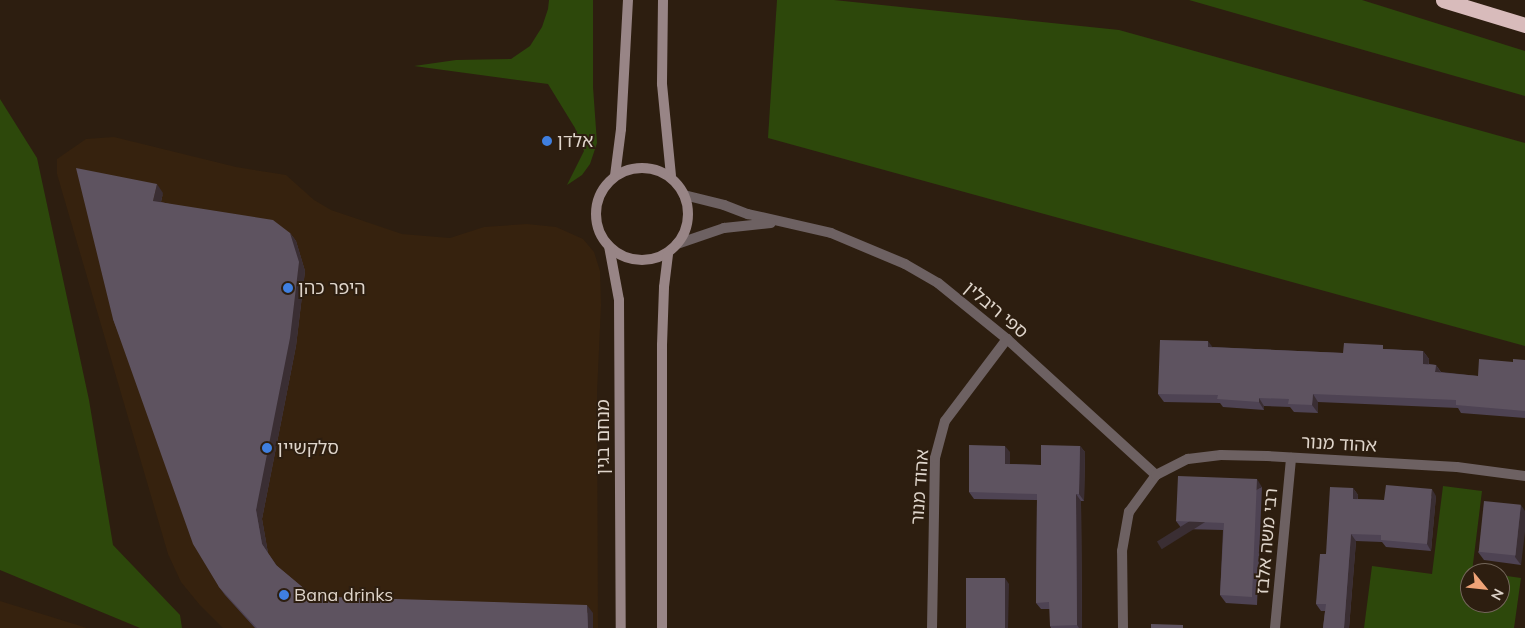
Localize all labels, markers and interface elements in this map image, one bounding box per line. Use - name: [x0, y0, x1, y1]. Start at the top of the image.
- place label: אלדן: [557, 130, 593, 152]
- marker: אלדן: [541, 135, 553, 147]
- place label: היפר כהן: [298, 277, 366, 299]
- street label: ספי ריבלין: [960, 277, 1032, 343]
- marker: היפר כהן: [282, 282, 294, 294]
- street label: מנחם בגין: [592, 399, 614, 475]
- street label: אהוד מנור: [1301, 431, 1377, 457]
- place label: סלקשיין: [277, 437, 339, 459]
- marker: סלקשיין: [261, 442, 273, 454]
- street label: אהוד מנור: [907, 448, 933, 526]
- street label: רבי משה אלבז: [1252, 487, 1282, 595]
- north arrow: [1460, 563, 1510, 613]
- place label: Bana drinks: [294, 584, 393, 606]
- text: N: [1487, 586, 1508, 603]
- marker: Bana drinks: [278, 589, 290, 601]

